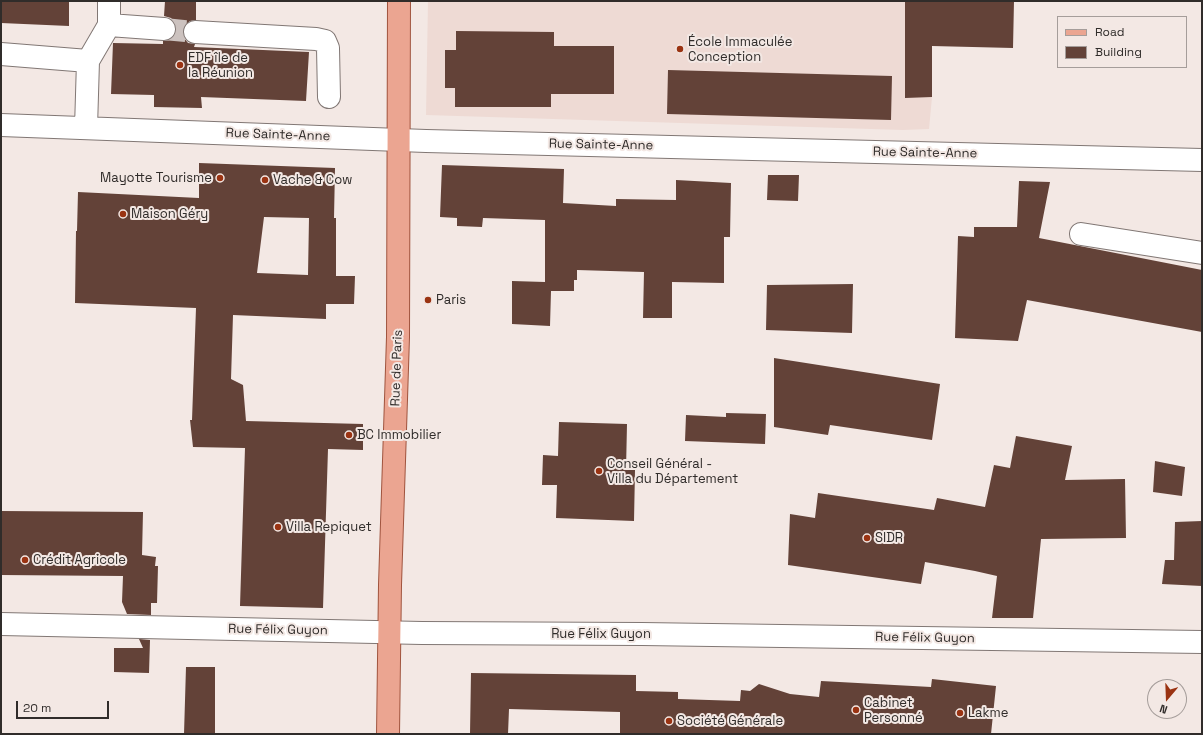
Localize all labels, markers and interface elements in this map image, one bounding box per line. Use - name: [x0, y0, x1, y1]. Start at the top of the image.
- legend: [1057, 16, 1187, 68]
- text: Road: [1095, 24, 1124, 40]
- place label: École Immaculée Conception: [688, 34, 792, 65]
- marker: École Immaculée Conception: [675, 44, 685, 54]
- text: Building: [1095, 44, 1142, 60]
- place label: EDF île de la Réunion: [188, 50, 253, 81]
- marker: EDF île de la Réunion: [175, 60, 185, 70]
- street label: Rue Sainte-Anne: [225, 125, 331, 145]
- street label: Rue Sainte-Anne: [549, 136, 653, 154]
- street label: Rue Sainte-Anne: [873, 144, 977, 162]
- place label: Mayotte Tourisme: [100, 170, 212, 186]
- place label: Vache & Cow: [273, 172, 353, 188]
- marker: Mayotte Tourisme: [215, 173, 225, 183]
- marker: Vache & Cow: [260, 175, 270, 185]
- place label: Maison Géry: [131, 206, 208, 222]
- marker: Maison Géry: [118, 209, 128, 219]
- place label: Paris: [436, 292, 466, 308]
- marker: Paris: [423, 295, 433, 305]
- street label: Rue de Paris: [388, 329, 406, 407]
- place label: BC Immobilier: [357, 427, 441, 443]
- marker: BC Immobilier: [344, 430, 354, 440]
- place label: Conseil Général - Villa du Département: [607, 456, 738, 487]
- marker: Conseil Général - Villa du Département: [594, 466, 604, 476]
- place label: Villa Repiquet: [286, 519, 372, 535]
- marker: Villa Repiquet: [273, 522, 283, 532]
- place label: SIDR: [875, 530, 903, 546]
- marker: SIDR: [862, 533, 872, 543]
- place label: Crédit Agricole: [33, 552, 126, 568]
- marker: Crédit Agricole: [20, 555, 30, 565]
- street label: Rue Félix Guyon: [228, 621, 328, 639]
- street label: Rue Félix Guyon: [551, 626, 651, 642]
- street label: Rue Félix Guyon: [875, 629, 975, 647]
- north arrow: [1147, 679, 1187, 719]
- scale bar: [18, 693, 111, 719]
- place label: Cabinet Personné: [864, 695, 923, 726]
- text: 20 m: [23, 700, 51, 716]
- text: N: [1158, 702, 1169, 717]
- marker: Cabinet Personné: [851, 705, 861, 715]
- place label: Lakme: [968, 705, 1008, 721]
- marker: Lakme: [955, 708, 965, 718]
- place label: Société Générale: [677, 713, 783, 729]
- marker: Société Générale: [664, 716, 674, 726]

